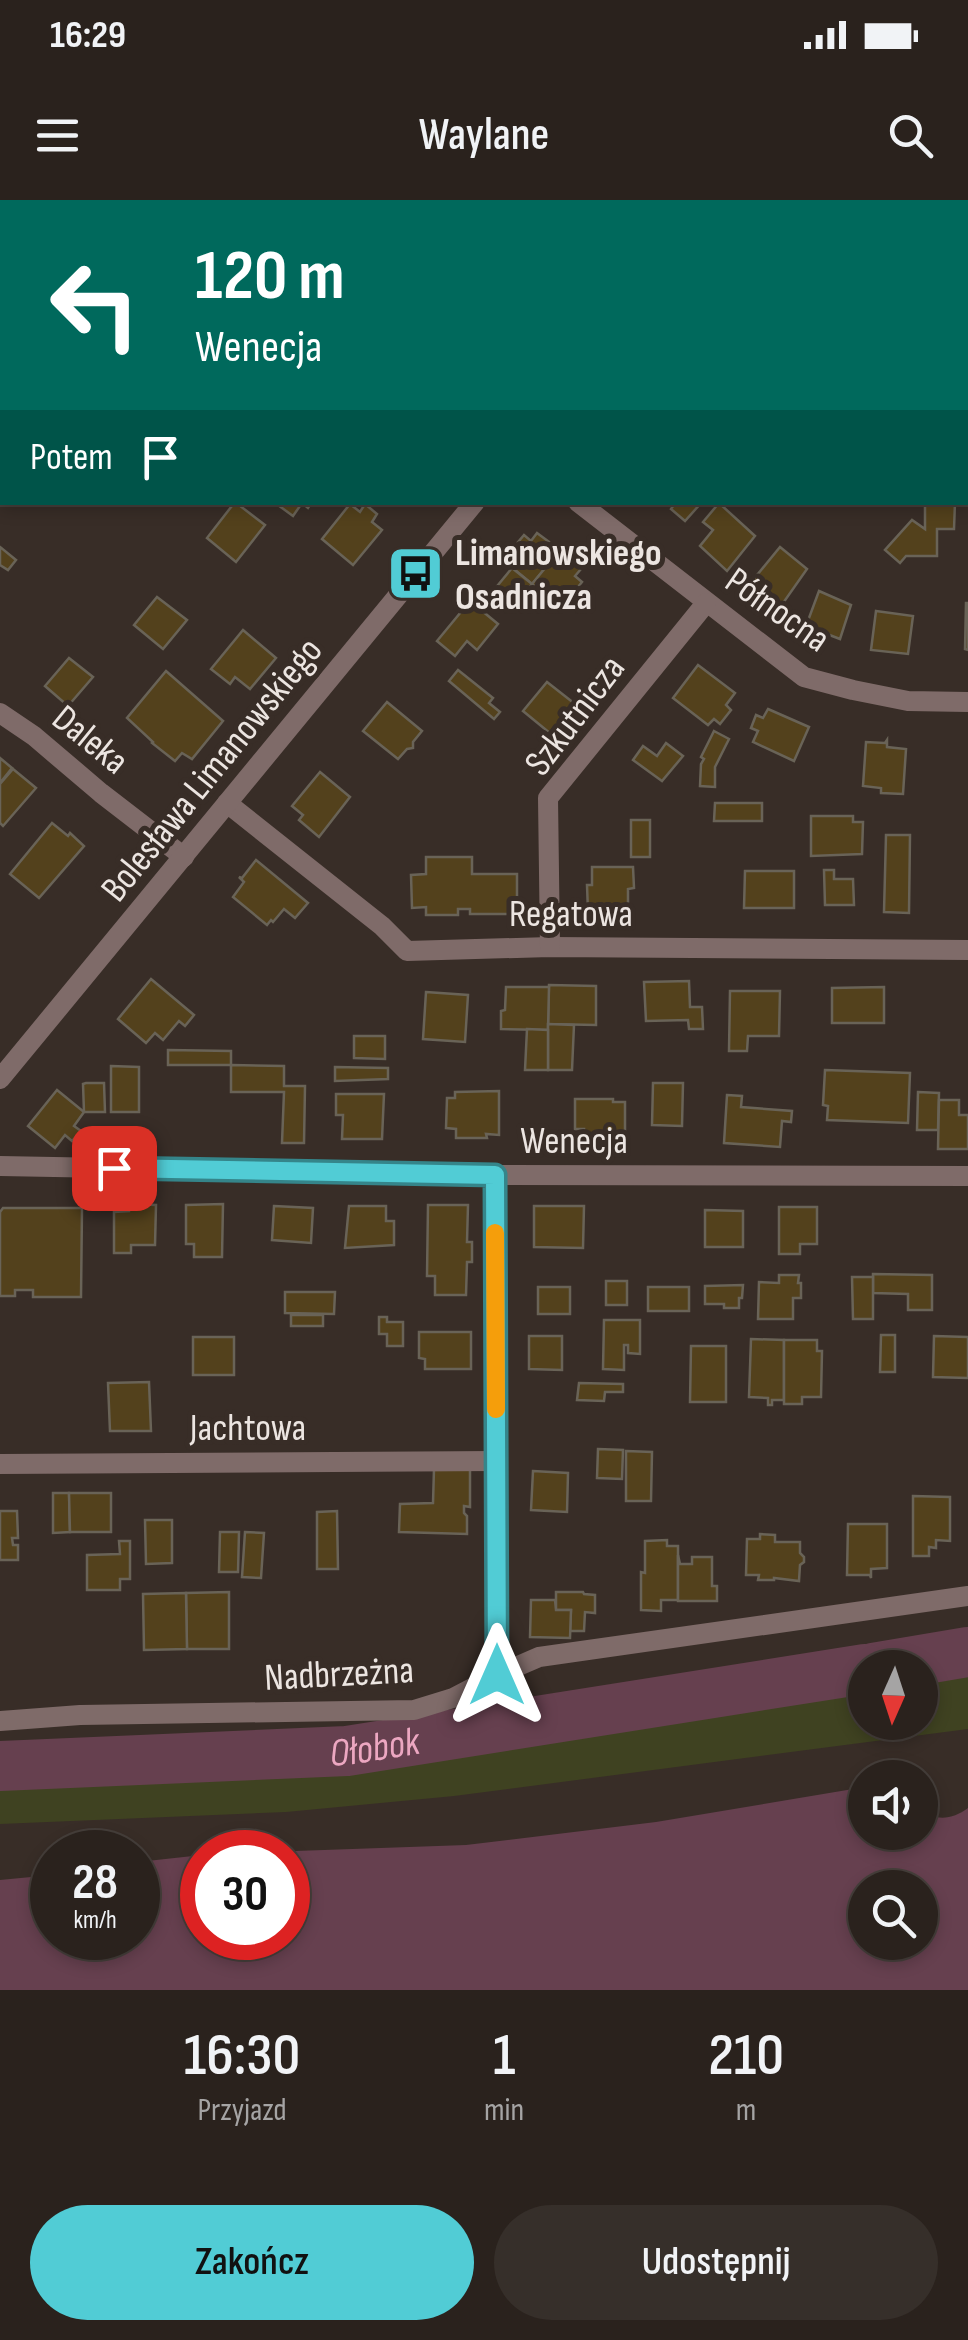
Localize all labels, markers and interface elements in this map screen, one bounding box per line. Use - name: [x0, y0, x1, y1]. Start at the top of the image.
- text: 16:29: [50, 13, 126, 58]
- icon: menu: [30, 108, 85, 163]
- text: Waylane: [419, 108, 549, 163]
- icon: search: [883, 108, 938, 163]
- text: 120 m: [195, 235, 345, 319]
- icon: left: [30, 240, 160, 370]
- text: Wenecja: [195, 320, 322, 375]
- icon: arrive: [133, 430, 188, 485]
- text: Potem: [30, 435, 113, 480]
- place label: Limanowskiego Osadnicza: [455, 531, 662, 620]
- bus stop icon: Limanowskiego Osadnicza: [386, 544, 446, 604]
- street label: Północna: [716, 558, 838, 662]
- street label: Bolesława Limanowskiego: [92, 629, 332, 911]
- street label: Szkutnicza: [516, 647, 635, 785]
- street label: Daleka: [43, 696, 137, 784]
- street label: Regatowa: [509, 892, 633, 937]
- street label: Wenecja: [520, 1119, 628, 1164]
- pin: [72, 1126, 157, 1211]
- icon: arrive: [87, 1141, 142, 1196]
- street label: Jachtowa: [189, 1406, 306, 1451]
- position arrow: [445, 1623, 549, 1727]
- street label: Nadbrzeżna: [263, 1648, 415, 1701]
- north arrow: [848, 1650, 938, 1740]
- map controls: [848, 1650, 938, 1960]
- water label: Ołobok: [329, 1718, 424, 1778]
- button: sound: [848, 1760, 938, 1850]
- speed limit sign: 30: [180, 1830, 310, 1960]
- text: 28: [72, 1853, 118, 1913]
- button: search: [848, 1870, 938, 1960]
- text: km/h: [73, 1905, 117, 1936]
- text: 16:30: [184, 2020, 300, 2092]
- text: 1: [493, 2020, 515, 2092]
- text: 210: [708, 2020, 784, 2092]
- text: Przyjazd: [197, 2091, 287, 2130]
- text: min: [484, 2091, 524, 2130]
- text: m: [736, 2091, 756, 2130]
- button: Zakończ: [30, 2205, 474, 2320]
- button: Udostępnij: [494, 2205, 938, 2320]

